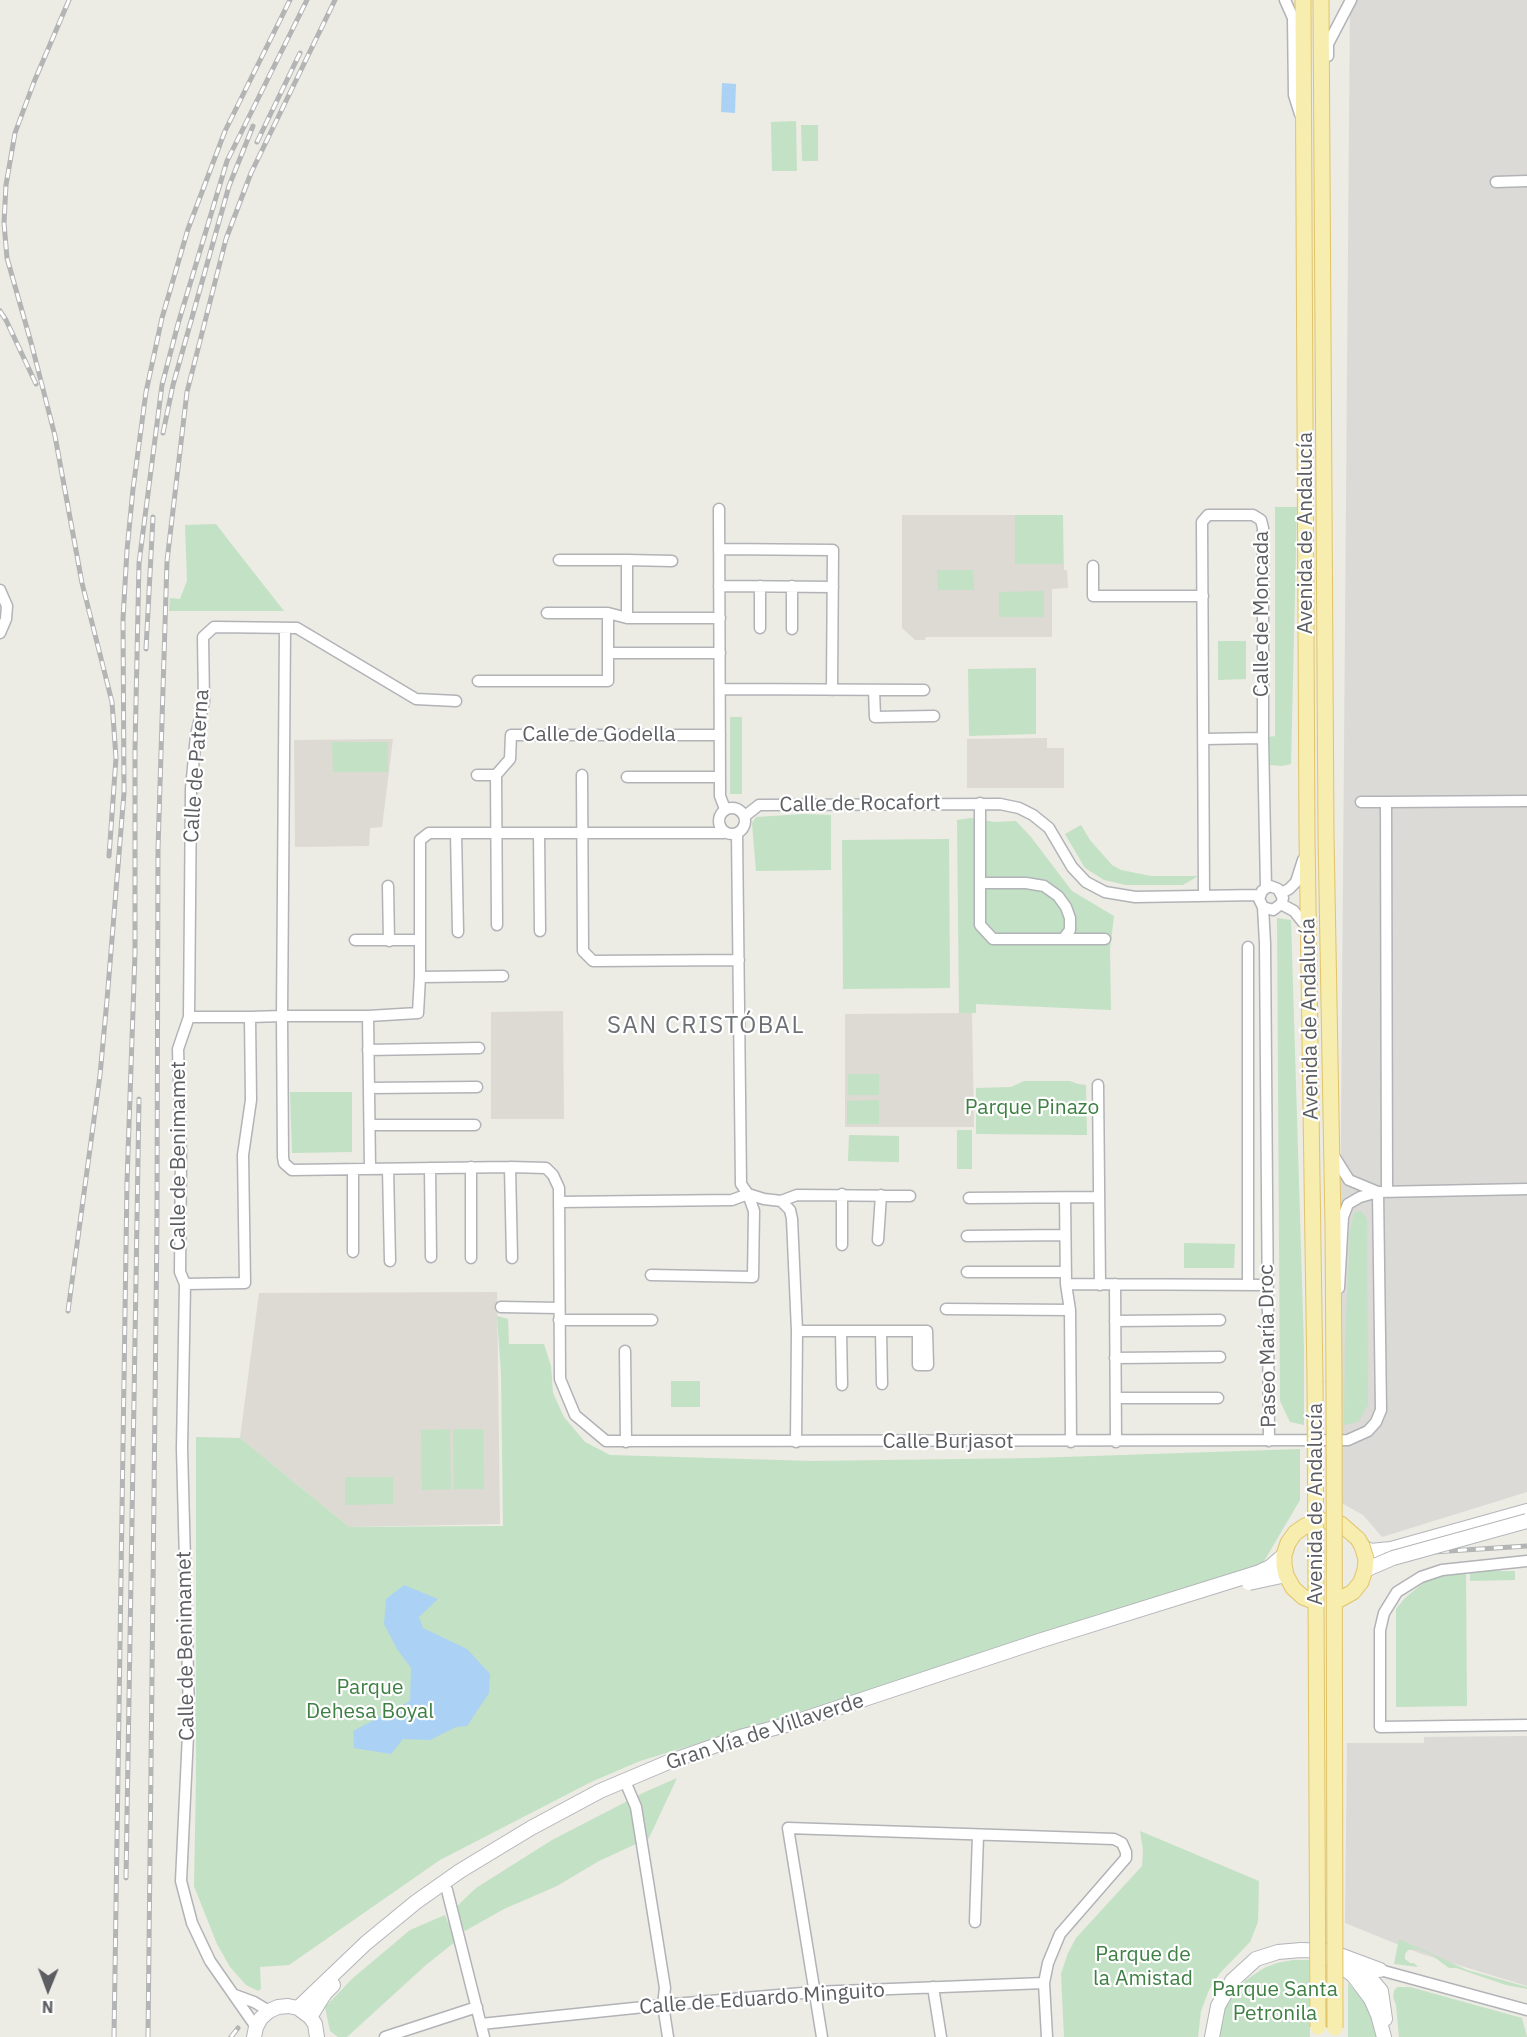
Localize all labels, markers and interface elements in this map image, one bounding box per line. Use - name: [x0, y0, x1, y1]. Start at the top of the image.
- street label: Avenida de Andalucía: [1293, 432, 1319, 634]
- street label: Calle de Moncada: [1249, 531, 1275, 697]
- street label: Calle de Paterna: [179, 688, 215, 844]
- street label: Calle de Godella: [522, 722, 676, 748]
- street label: Calle de Rocafort: [779, 790, 941, 818]
- street label: Avenida de Andalucía: [1296, 918, 1324, 1120]
- district label: SAN CRISTÓBAL: [607, 1012, 805, 1040]
- street label: Calle de Benimamet: [166, 1061, 192, 1251]
- park label: Parque Pinazo: [965, 1095, 1099, 1121]
- street label: Paseo María Droc: [1254, 1264, 1282, 1428]
- street label: Avenida de Andalucía: [1303, 1403, 1329, 1605]
- street label: Calle Burjasot: [882, 1429, 1014, 1455]
- street label: Calle de Benimamet: [172, 1551, 200, 1741]
- park label: Parque Dehesa Boyal: [306, 1675, 434, 1725]
- street label: Gran Vía de Villaverde: [663, 1688, 867, 1776]
- park label: Parque de la Amistad: [1093, 1942, 1193, 1992]
- north arrow: [18, 1959, 78, 2019]
- park label: Parque Santa Petronila: [1212, 1977, 1338, 2027]
- street label: Calle de Eduardo Minguito: [638, 1978, 886, 2020]
- text: N: [42, 1997, 54, 2017]

